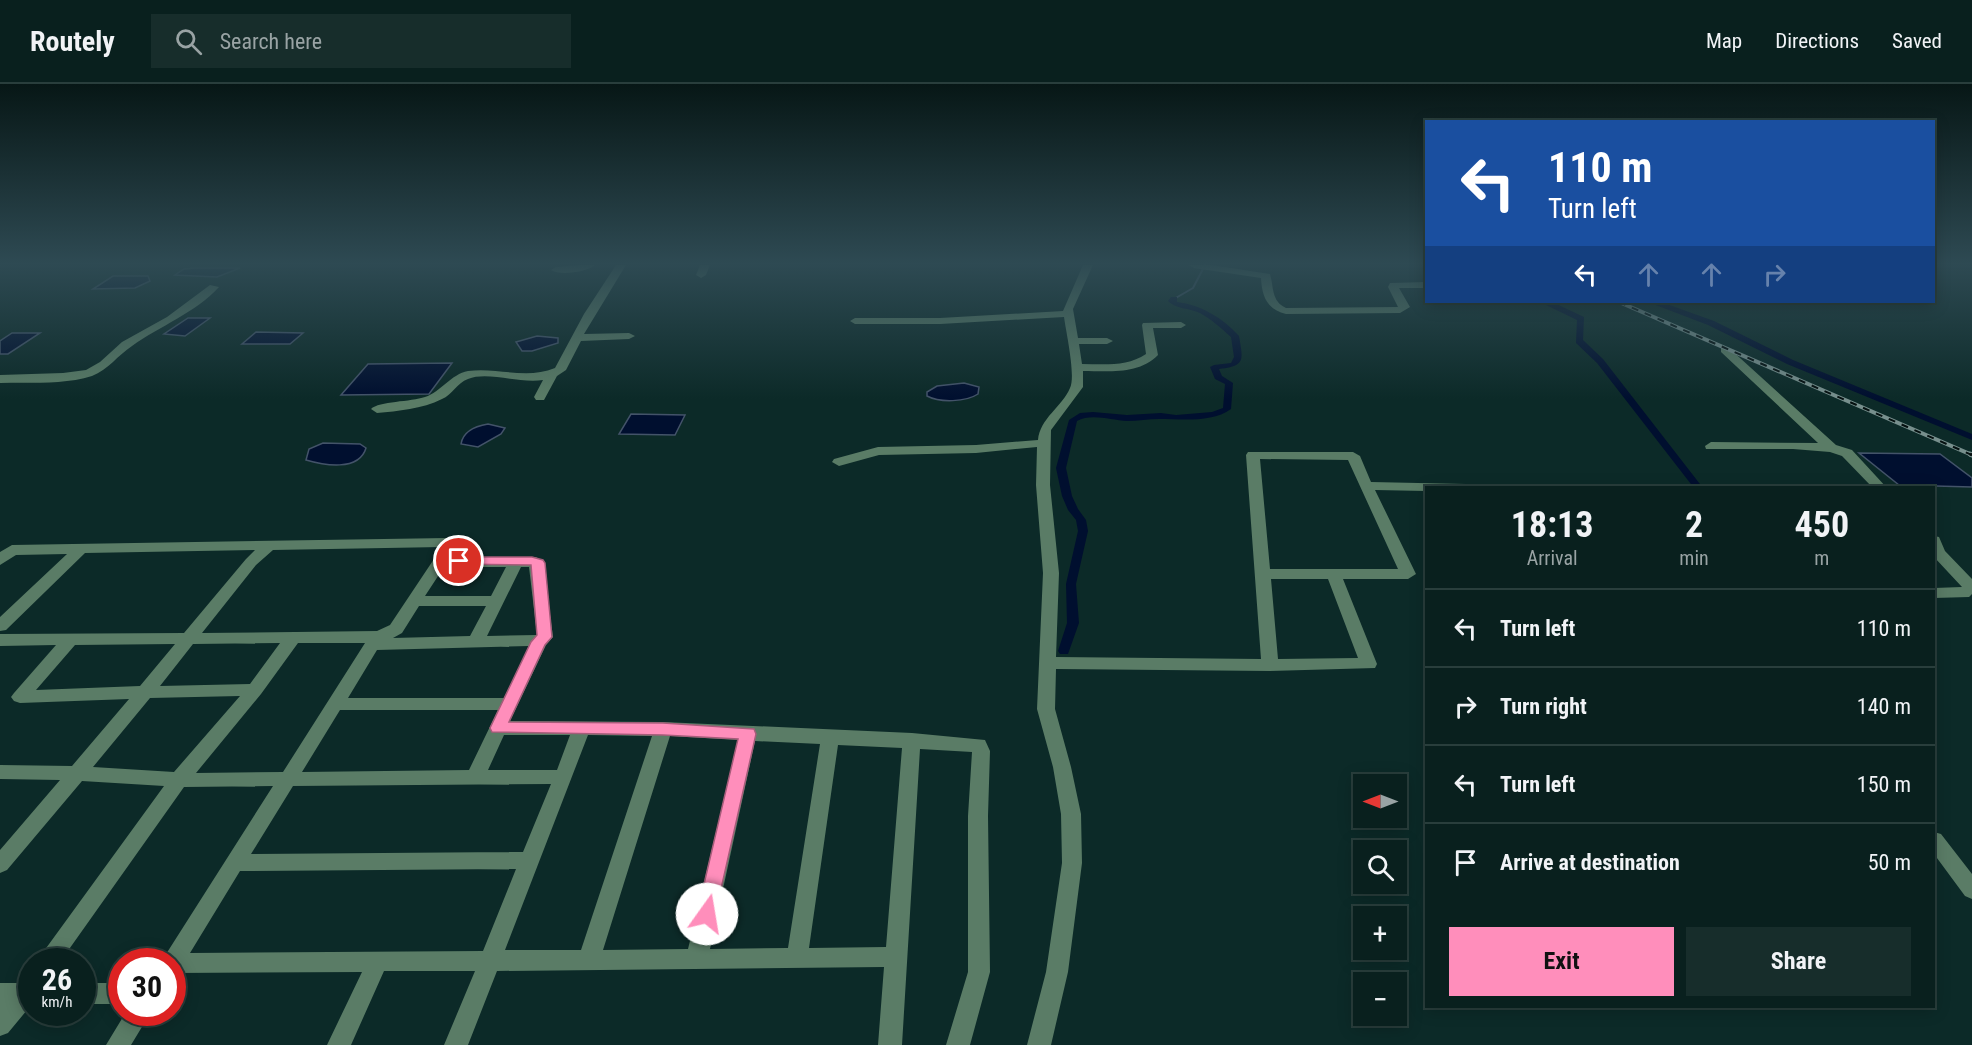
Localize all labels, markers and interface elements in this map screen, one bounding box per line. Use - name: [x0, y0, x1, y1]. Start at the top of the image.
- search box: [151, 14, 571, 68]
- text: Routely: [30, 25, 115, 58]
- icon: search: [172, 25, 205, 58]
- text: Search here: [220, 29, 322, 54]
- text: Map: [1706, 29, 1742, 53]
- text: Directions: [1775, 29, 1859, 53]
- text: Saved: [1892, 29, 1942, 53]
- text: 110 m: [1548, 143, 1653, 192]
- icon: left: [1449, 144, 1527, 222]
- text: Turn left: [1548, 193, 1637, 225]
- icon: left: [1569, 258, 1602, 291]
- icon: ahead: [1632, 258, 1665, 291]
- icon: ahead: [1695, 258, 1728, 291]
- icon: right: [1758, 258, 1791, 291]
- text: 18:13: [1511, 504, 1593, 546]
- text: 2: [1685, 504, 1703, 546]
- text: 450: [1795, 504, 1849, 546]
- pin: [433, 535, 484, 586]
- icon: arrive: [442, 544, 475, 577]
- text: Arrival: [1527, 546, 1578, 570]
- text: min: [1679, 546, 1709, 570]
- text: m: [1814, 546, 1829, 570]
- icon: left: [1449, 612, 1482, 645]
- text: Turn left: [1500, 616, 1575, 641]
- text: 110 m: [1857, 616, 1911, 641]
- icon: right: [1449, 690, 1482, 723]
- text: Turn right: [1500, 694, 1587, 719]
- text: 140 m: [1857, 694, 1911, 719]
- icon: left: [1449, 768, 1482, 801]
- text: Turn left: [1500, 772, 1575, 797]
- text: 150 m: [1857, 772, 1911, 797]
- north arrow: [1353, 774, 1407, 828]
- map controls: [1353, 774, 1407, 1026]
- button: search: [1353, 840, 1407, 894]
- icon: arrive: [1449, 846, 1482, 879]
- text: Arrive at destination: [1500, 850, 1680, 875]
- text: 50 m: [1868, 850, 1911, 875]
- position arrow: [675, 882, 739, 946]
- button: +: [1353, 906, 1407, 960]
- button: Exit: [1449, 927, 1674, 996]
- button: Share: [1686, 927, 1911, 996]
- speed limit sign: 30: [108, 948, 186, 1026]
- text: 26: [42, 962, 72, 997]
- button: −: [1353, 972, 1407, 1026]
- text: km/h: [42, 993, 72, 1011]

